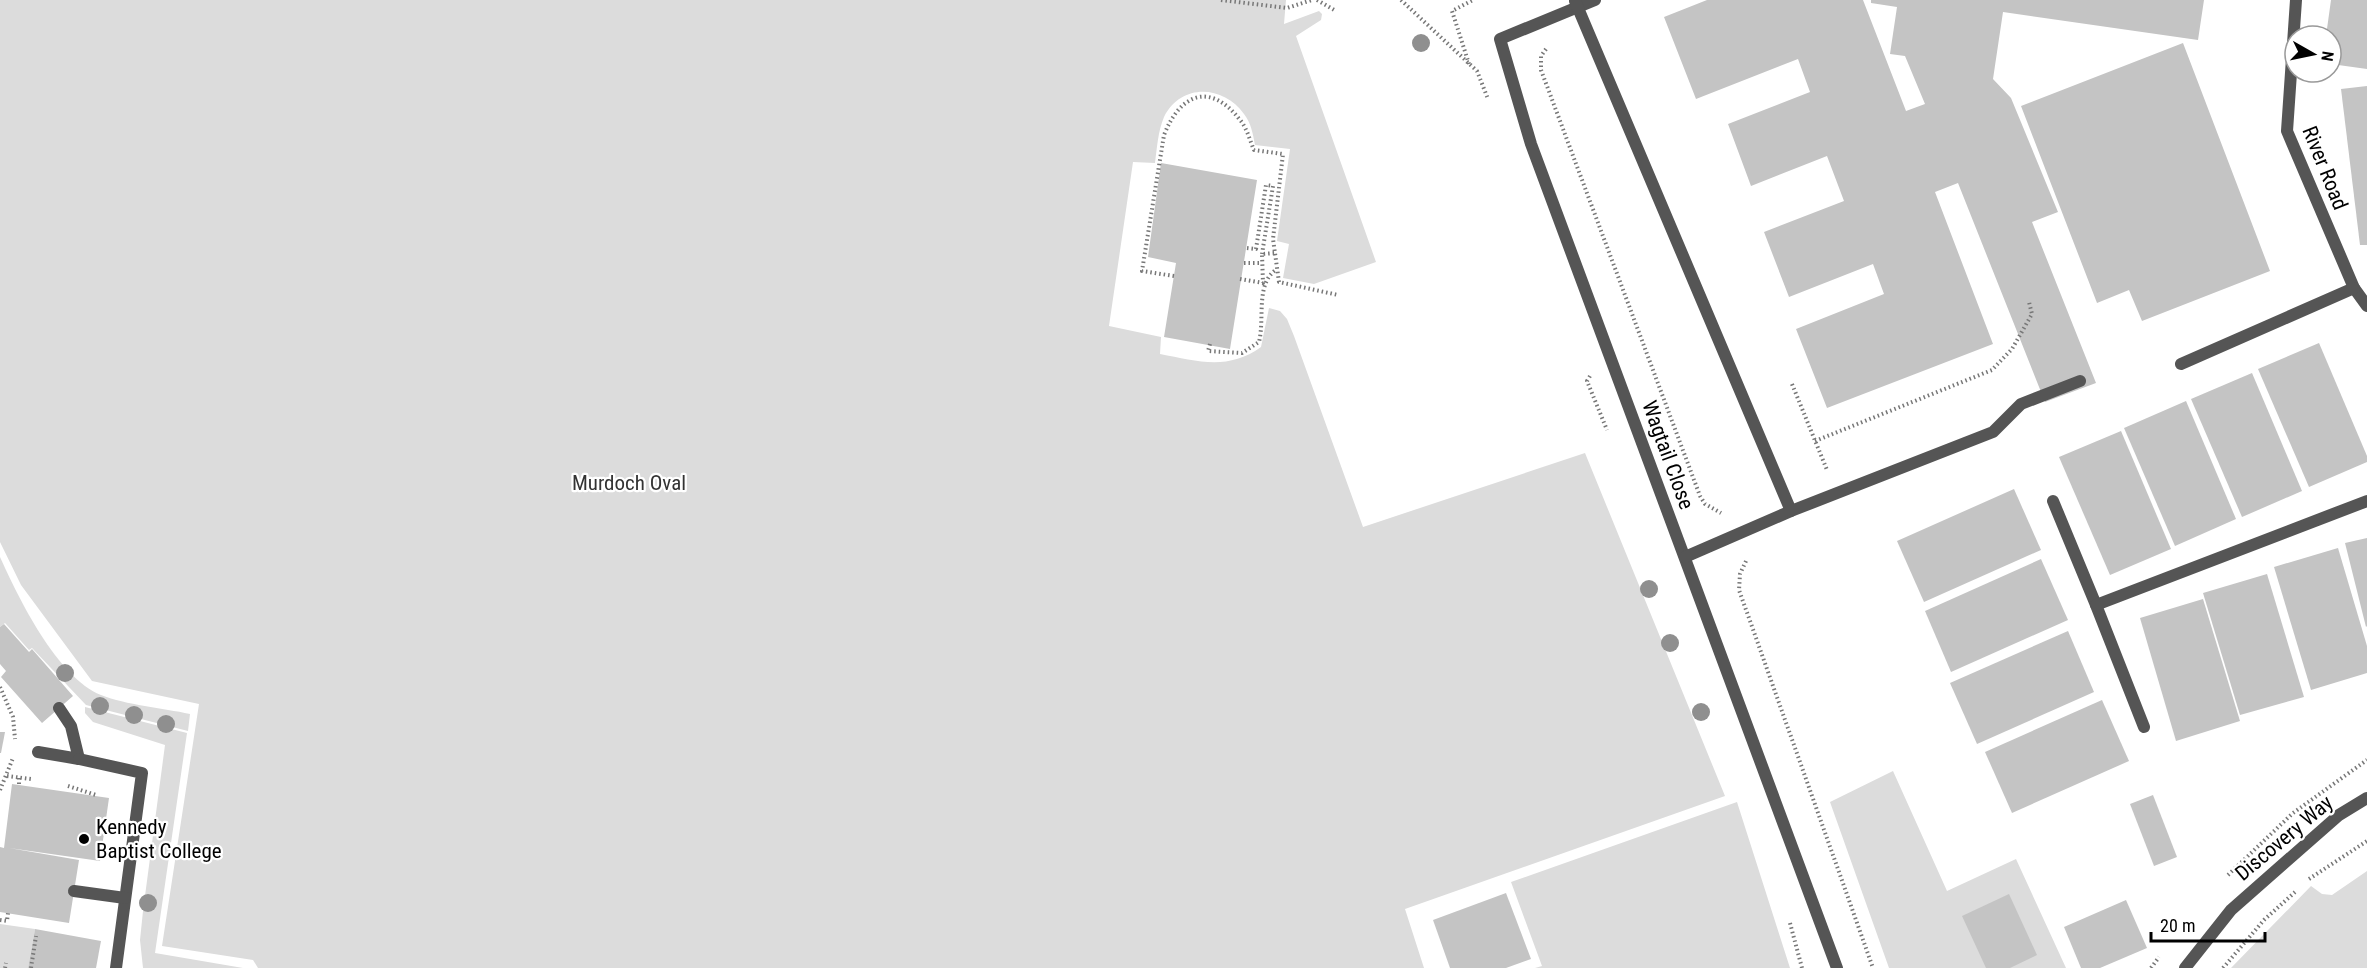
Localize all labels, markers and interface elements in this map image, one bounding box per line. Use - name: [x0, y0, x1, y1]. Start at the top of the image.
- north arrow: [2283, 24, 2343, 84]
- text: N: [2317, 50, 2337, 63]
- street label: River Road: [2297, 123, 2353, 213]
- street label: Wagtail Close: [1637, 398, 1699, 513]
- park label: Murdoch Oval: [572, 471, 686, 495]
- street label: Discovery Way: [2230, 790, 2338, 886]
- place label: Kennedy Baptist College: [96, 815, 222, 863]
- marker: Kennedy Baptist College: [77, 832, 91, 846]
- scale bar: [2151, 905, 2265, 943]
- text: 20 m: [2160, 915, 2195, 936]

